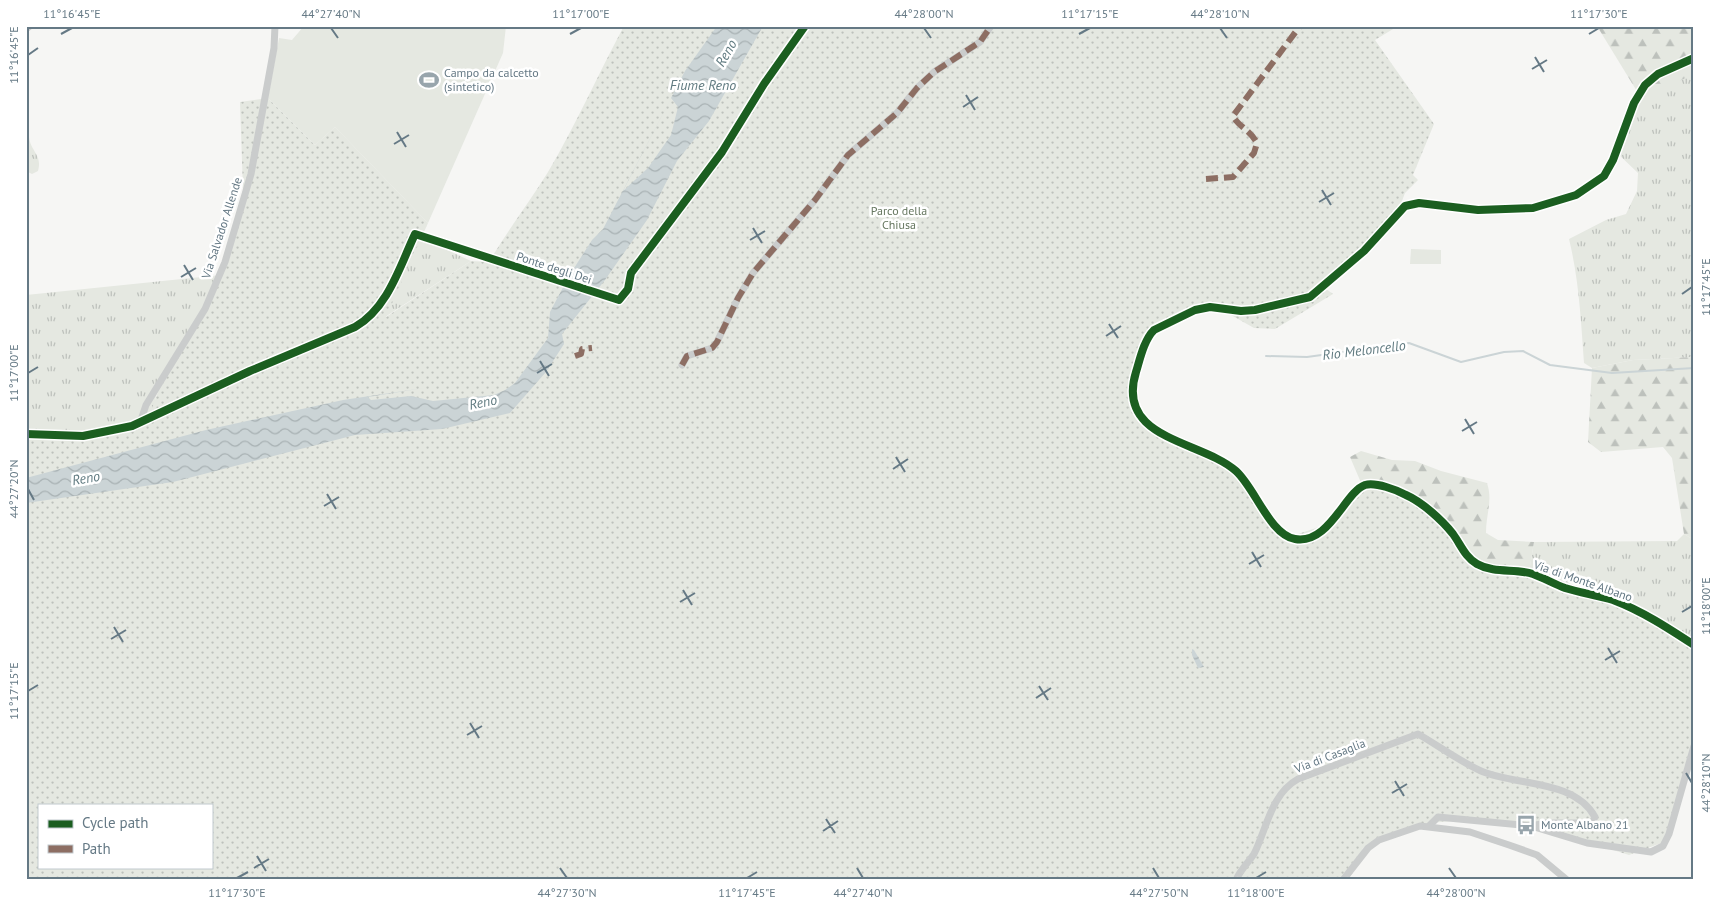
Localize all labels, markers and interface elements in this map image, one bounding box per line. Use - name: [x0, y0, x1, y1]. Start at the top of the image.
- text: 11°16'45"E: [43, 6, 101, 21]
- text: 44°27'40"N: [301, 6, 361, 21]
- text: 11°17'00"E: [552, 6, 610, 21]
- text: 44°28'00"N: [894, 6, 954, 21]
- text: 11°17'15"E: [1061, 6, 1119, 21]
- text: 44°28'10"N: [1190, 6, 1250, 21]
- text: 11°17'30"E: [1570, 6, 1628, 21]
- text: 11°16'45"E: [6, 26, 21, 84]
- water label: Reno: [711, 36, 741, 70]
- place label: Campo da calcetto (sintetico): [444, 65, 539, 94]
- sports icon: Campo da calcetto (sintetico): [418, 69, 440, 91]
- water label: Fiume Reno: [670, 76, 736, 94]
- street label: Via Salvador Allende: [198, 175, 245, 281]
- park label: Parco della Chiusa: [871, 203, 927, 232]
- street label: Ponte degli Dei: [515, 248, 594, 287]
- text: 11°17'45"E: [1698, 258, 1713, 316]
- water label: Rio Meloncello: [1321, 336, 1407, 364]
- text: 11°17'00"E: [6, 344, 21, 402]
- water label: Reno: [467, 390, 499, 414]
- text: 44°27'20"N: [6, 459, 21, 519]
- water label: Reno: [71, 467, 101, 489]
- street label: Via di Monte Albano: [1531, 556, 1634, 604]
- text: 11°18'00"E: [1698, 577, 1713, 635]
- text: 11°17'15"E: [6, 662, 21, 720]
- street label: Via di Casaglia: [1291, 735, 1367, 776]
- text: 44°28'10"N: [1698, 753, 1713, 813]
- legend: [38, 804, 212, 868]
- text: Cycle path: [82, 813, 148, 832]
- bus stop icon: Monte Albano 21: [1515, 814, 1537, 836]
- place label: Monte Albano 21: [1541, 817, 1629, 832]
- text: Path: [82, 839, 111, 858]
- text: 11°17'30"E: [208, 885, 266, 900]
- text: 44°27'30"N: [537, 885, 597, 900]
- text: 11°17'45"E: [718, 885, 776, 900]
- text: 44°27'40"N: [833, 885, 893, 900]
- text: 44°27'50"N: [1129, 885, 1189, 900]
- text: 11°18'00"E: [1227, 885, 1285, 900]
- text: 44°28'00"N: [1426, 885, 1486, 900]

